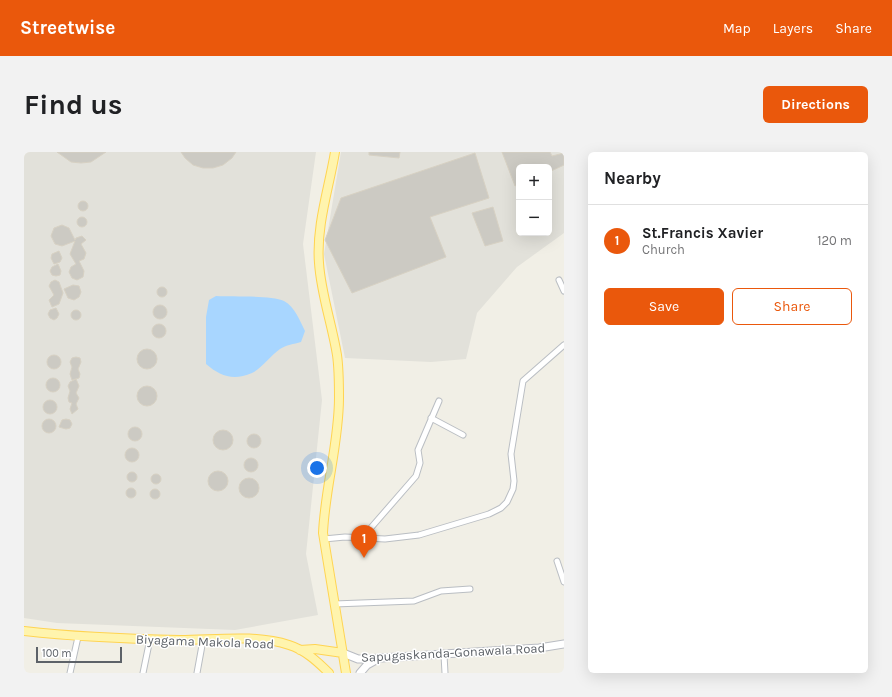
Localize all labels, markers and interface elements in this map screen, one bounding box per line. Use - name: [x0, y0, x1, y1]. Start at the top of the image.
- text: Streetwise: [20, 17, 115, 39]
- text: Map: [723, 20, 751, 37]
- text: Layers: [773, 20, 813, 37]
- text: Share: [835, 20, 872, 37]
- button: Directions: [763, 86, 868, 123]
- text: Find us: [24, 88, 123, 121]
- map controls: [516, 164, 552, 236]
- button: +: [516, 164, 552, 200]
- text: Nearby: [604, 168, 661, 188]
- button: −: [516, 200, 552, 236]
- text: St.Francis Xavier: [642, 224, 763, 242]
- text: 1: [615, 233, 619, 248]
- text: 120 m: [817, 233, 852, 248]
- text: Church: [642, 242, 685, 257]
- button: Save: [604, 288, 724, 325]
- button: Share: [732, 288, 852, 325]
- your location: [307, 458, 327, 478]
- pin: 1: [351, 525, 377, 558]
- street label: Biyagama Makola Road: [136, 632, 274, 651]
- street label: Sapugaskanda-Gonawala Road: [361, 640, 545, 665]
- scale bar: [36, 645, 122, 664]
- text: 100 m: [42, 647, 72, 660]

